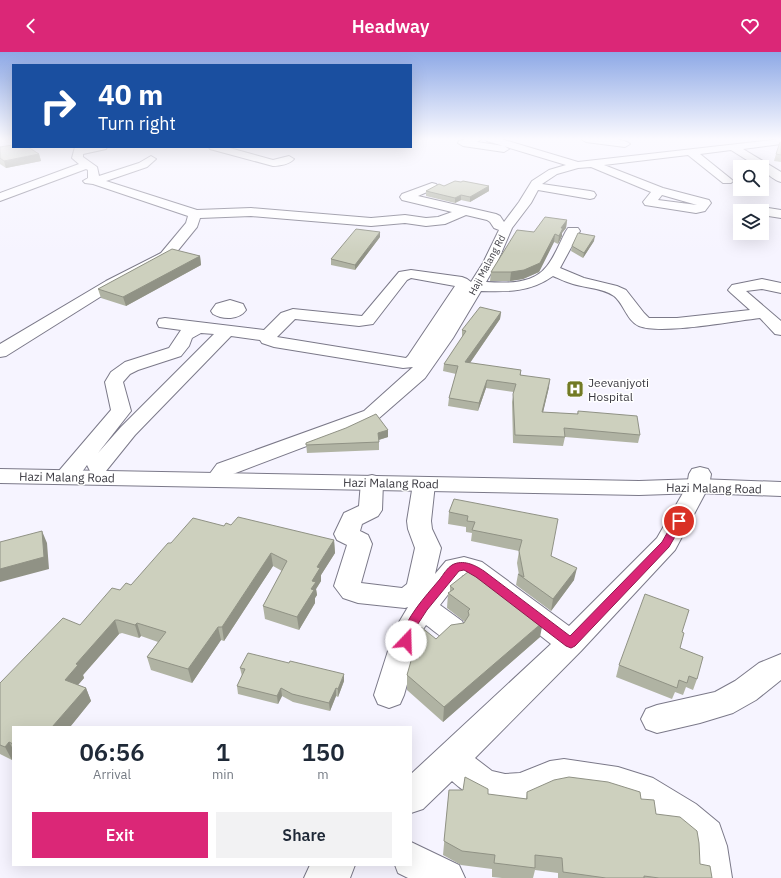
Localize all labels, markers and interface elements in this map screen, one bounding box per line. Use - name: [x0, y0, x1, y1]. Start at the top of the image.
- icon: back: [20, 15, 42, 37]
- text: Headway: [352, 15, 429, 38]
- icon: heart: [739, 15, 761, 37]
- text: 40 m: [98, 76, 163, 113]
- icon: right: [32, 80, 84, 132]
- text: Turn right: [98, 112, 176, 135]
- map controls: [733, 160, 769, 240]
- button: search: [733, 160, 769, 196]
- button: layers: [733, 204, 769, 240]
- street label: Haji Malang Rd: [466, 233, 508, 297]
- place label: Jeevanjyoti Hospital: [588, 375, 649, 404]
- hospital icon: Jeevanjyoti Hospital: [565, 379, 585, 399]
- street label: Hazi Malang Road: [19, 469, 115, 485]
- street label: Hazi Malang Road: [343, 475, 439, 491]
- street label: Hazi Malang Road: [666, 480, 762, 496]
- pin: [662, 504, 696, 538]
- icon: arrive: [668, 510, 690, 532]
- position arrow: [385, 620, 427, 662]
- text: 06:56: [79, 736, 145, 768]
- text: 1: [216, 736, 230, 768]
- text: 150: [301, 736, 345, 768]
- text: Arrival: [93, 766, 131, 783]
- text: min: [212, 766, 234, 783]
- text: m: [317, 766, 329, 783]
- button: Exit: [32, 812, 208, 858]
- button: Share: [216, 812, 392, 858]

